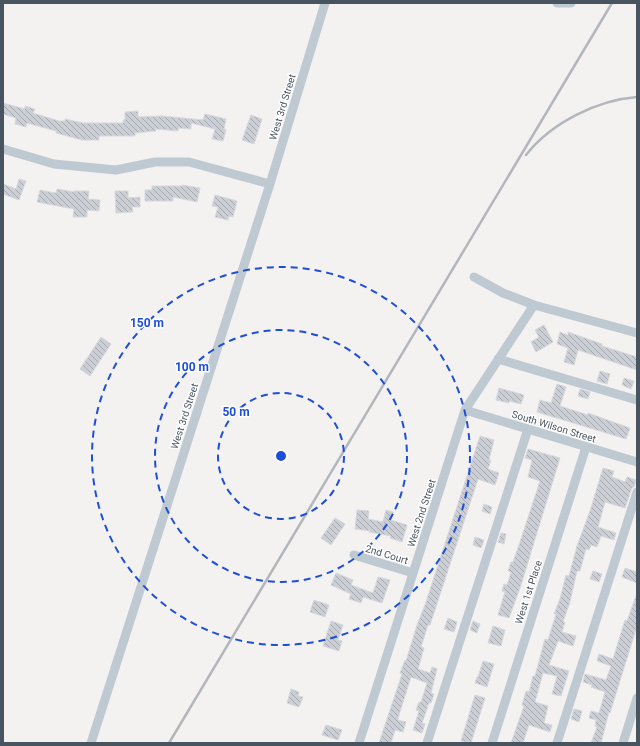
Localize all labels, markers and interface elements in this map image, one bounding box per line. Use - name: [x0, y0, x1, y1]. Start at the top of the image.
- street label: West 3rd Street: [267, 73, 298, 141]
- text: 150 m: [130, 316, 164, 330]
- text: 100 m: [175, 360, 209, 374]
- street label: West 3rd Street: [169, 382, 200, 450]
- text: 50 m: [222, 405, 250, 419]
- street label: South Wilson Street: [510, 408, 597, 445]
- centre of rings: [274, 449, 288, 463]
- street label: West 2nd Street: [405, 478, 438, 548]
- street label: 2nd Court: [364, 543, 409, 566]
- street label: West 1st Place: [513, 559, 544, 625]

